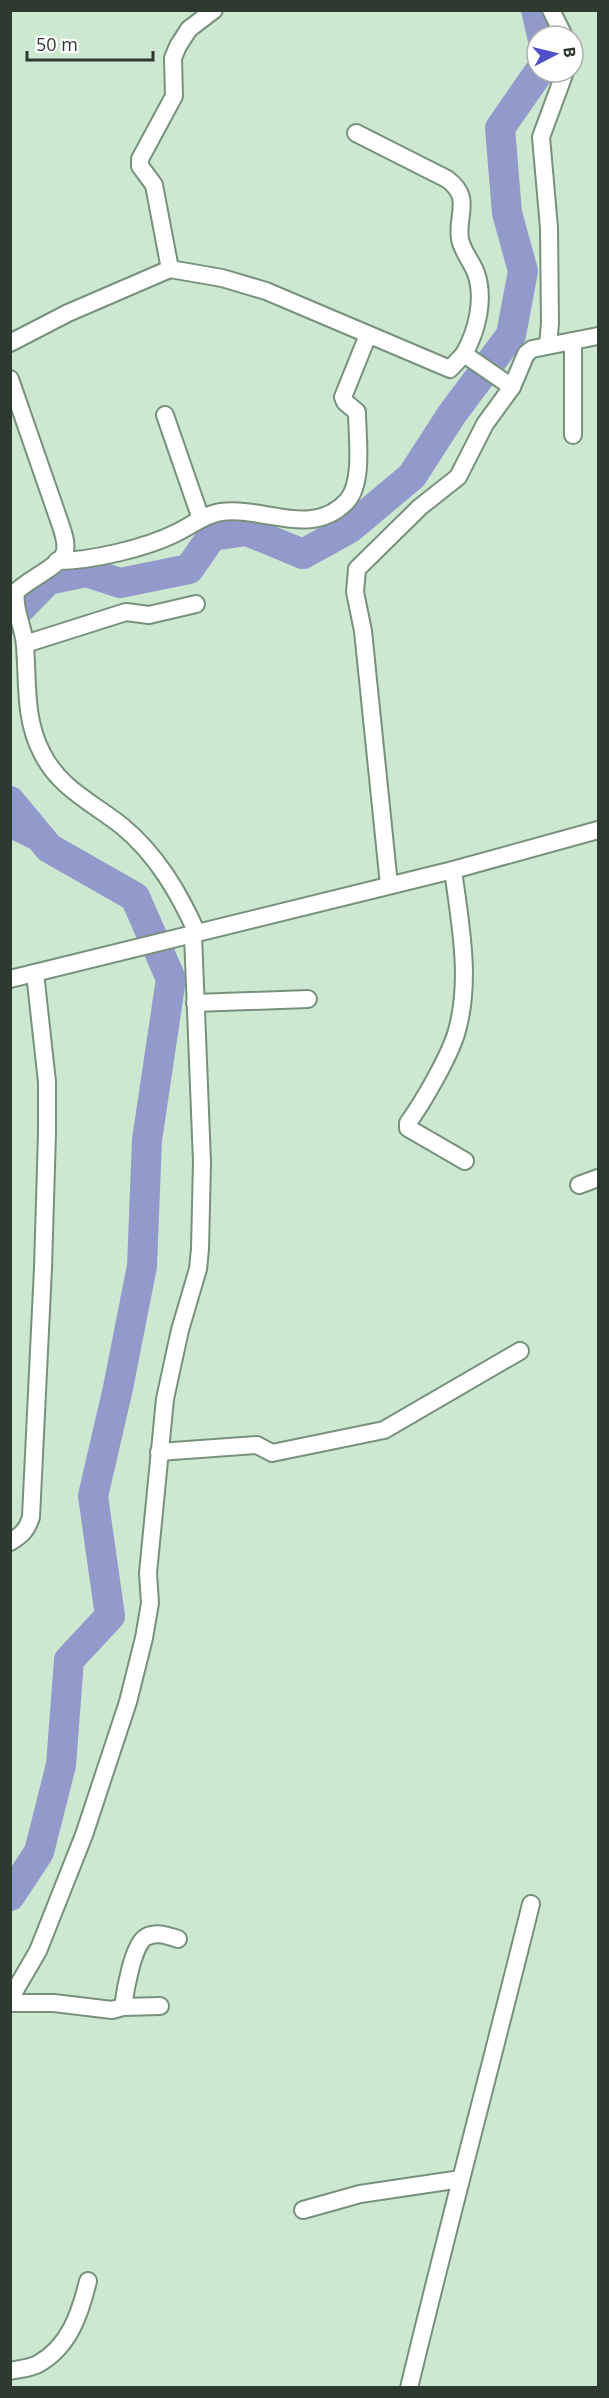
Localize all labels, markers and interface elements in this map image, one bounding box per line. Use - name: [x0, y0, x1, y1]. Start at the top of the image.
- scale bar: [27, 24, 153, 62]
- north arrow: [525, 24, 585, 84]
- text: 50 m: [36, 32, 78, 56]
- text: B: [558, 45, 581, 59]

